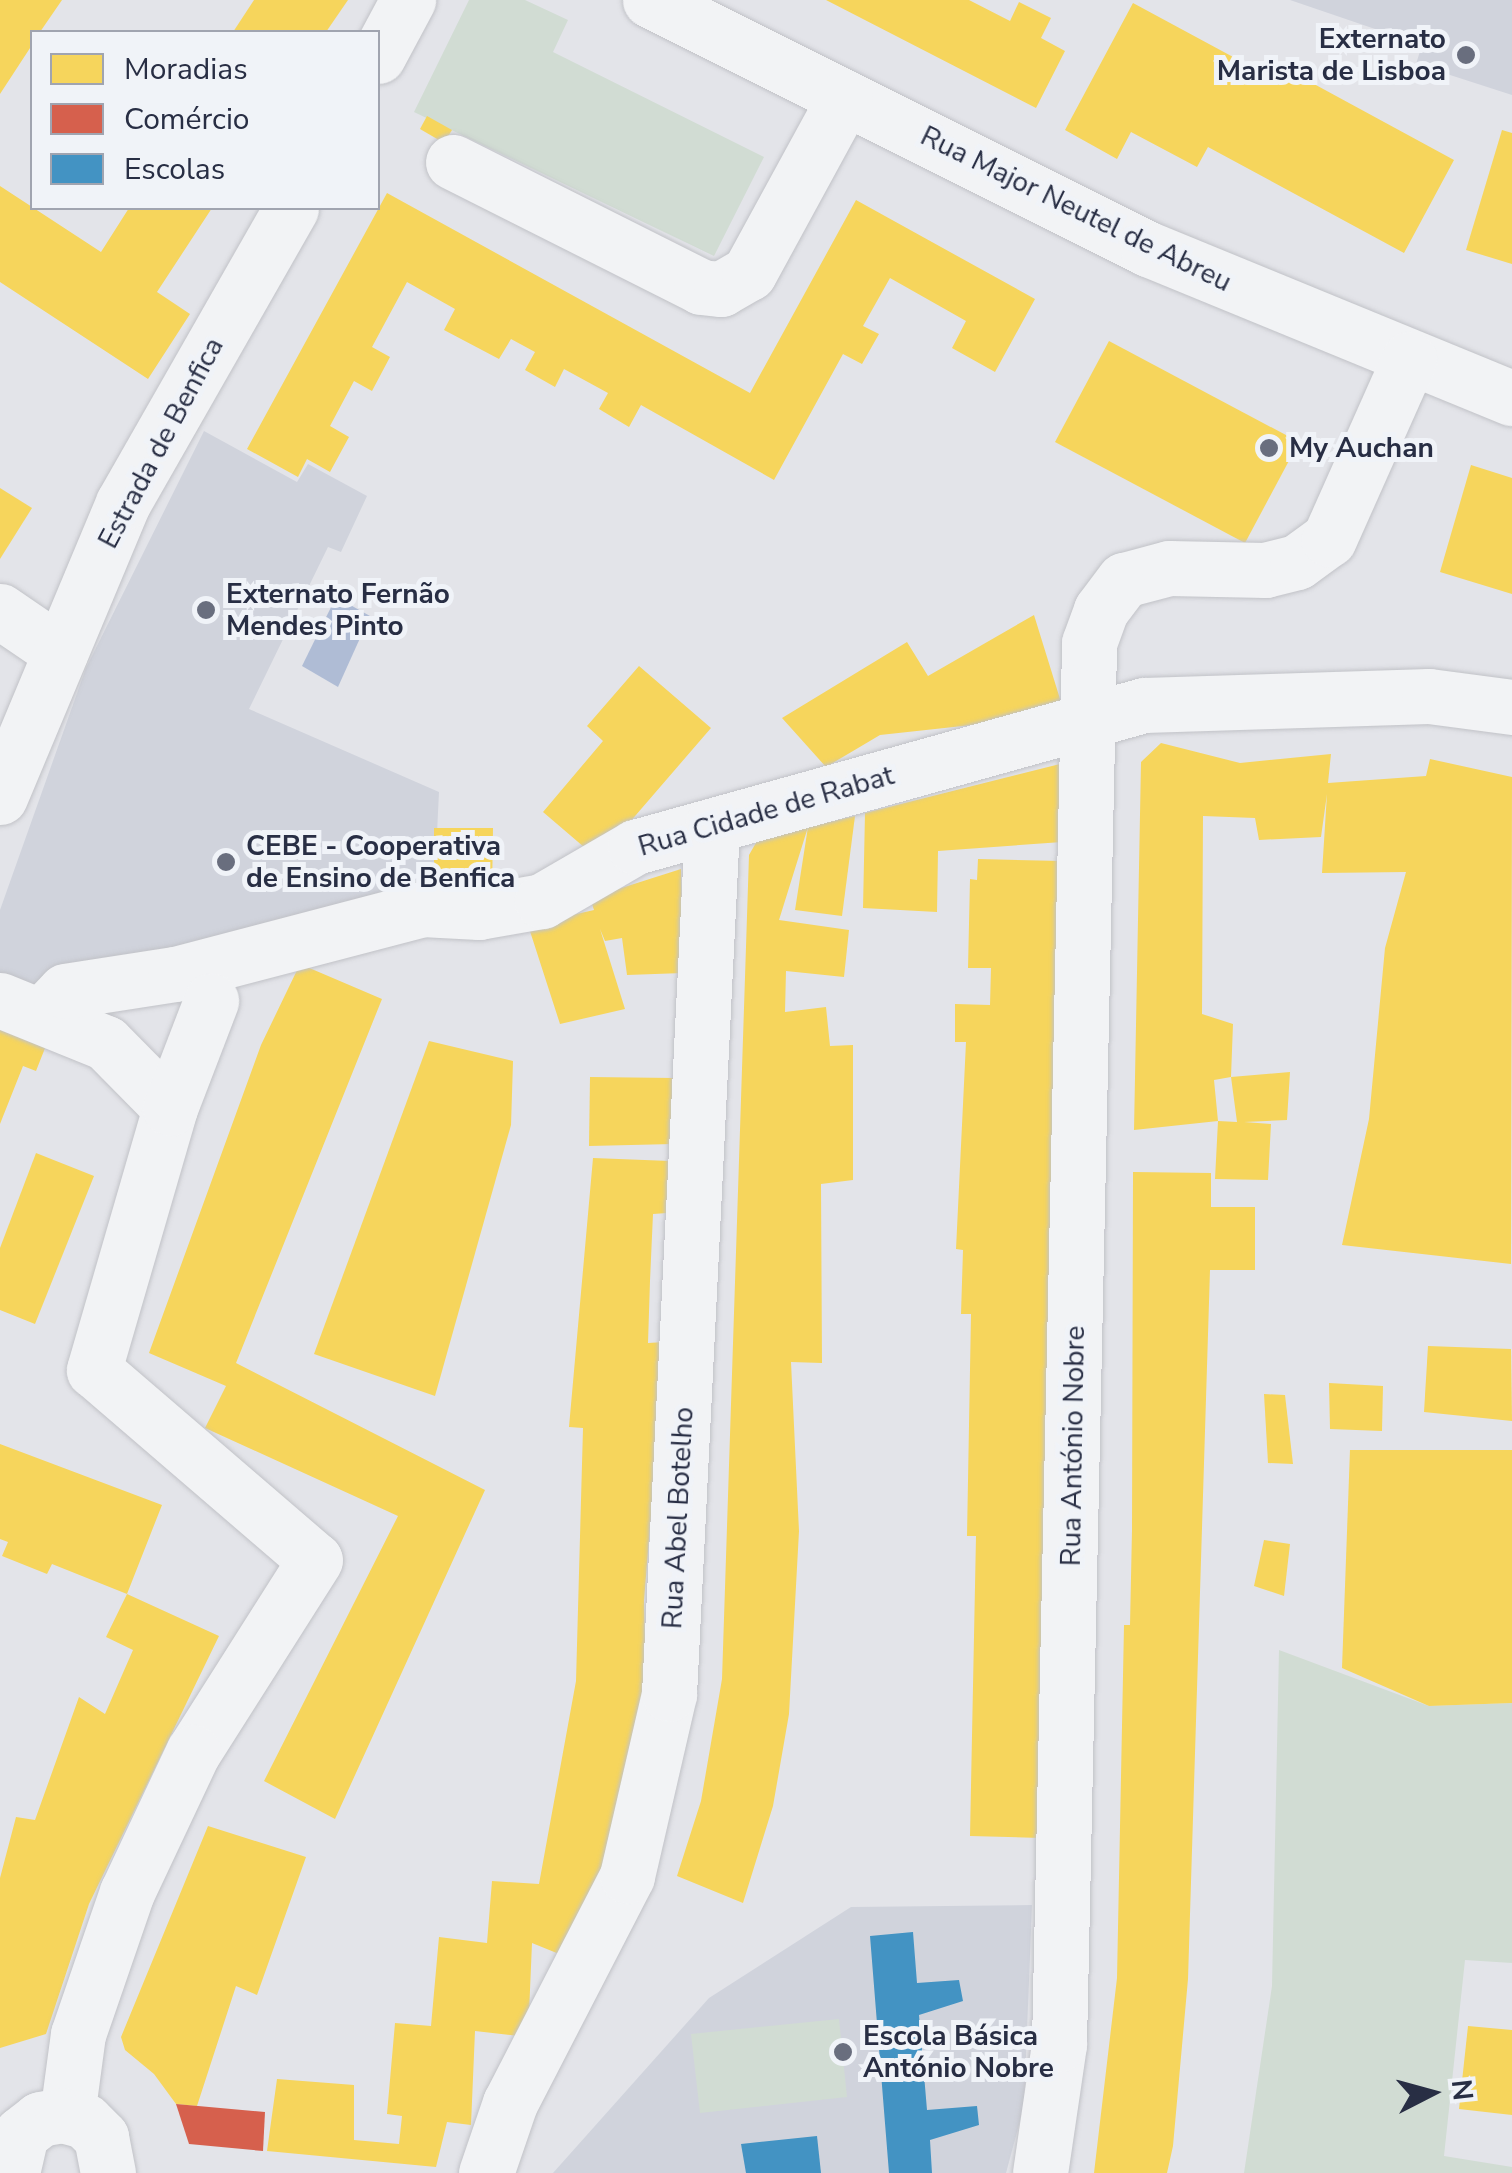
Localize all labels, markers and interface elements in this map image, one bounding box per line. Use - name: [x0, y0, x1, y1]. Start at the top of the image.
- place label: Externato Marista de Lisboa: [1217, 22, 1446, 88]
- legend: [30, 30, 380, 210]
- marker: Externato Marista de Lisboa: [1455, 44, 1477, 66]
- text: Moradias: [124, 49, 248, 90]
- text: Comércio: [124, 99, 250, 140]
- street label: Rua Major Neutel de Abreu: [915, 119, 1237, 299]
- text: Escolas: [124, 149, 225, 190]
- street label: Estrada de Benfica: [91, 332, 231, 554]
- place label: My Auchan: [1289, 431, 1434, 465]
- marker: My Auchan: [1258, 437, 1280, 459]
- place label: Externato Fernão Mendes Pinto: [226, 577, 450, 643]
- marker: Externato Fernão Mendes Pinto: [195, 599, 217, 621]
- street label: Rua Cidade de Rabat: [634, 758, 898, 864]
- place label: CEBE - Cooperativa de Ensino de Benfica: [246, 829, 515, 895]
- marker: CEBE - Cooperativa de Ensino de Benfica: [215, 851, 237, 873]
- street label: Rua António Nobre: [1054, 1325, 1092, 1567]
- street label: Rua Abel Botelho: [655, 1406, 701, 1630]
- place label: Escola Básica António Nobre: [863, 2019, 1054, 2085]
- marker: Escola Básica António Nobre: [832, 2041, 854, 2063]
- north arrow: [1382, 2043, 1482, 2143]
- text: N: [1442, 2077, 1482, 2102]

